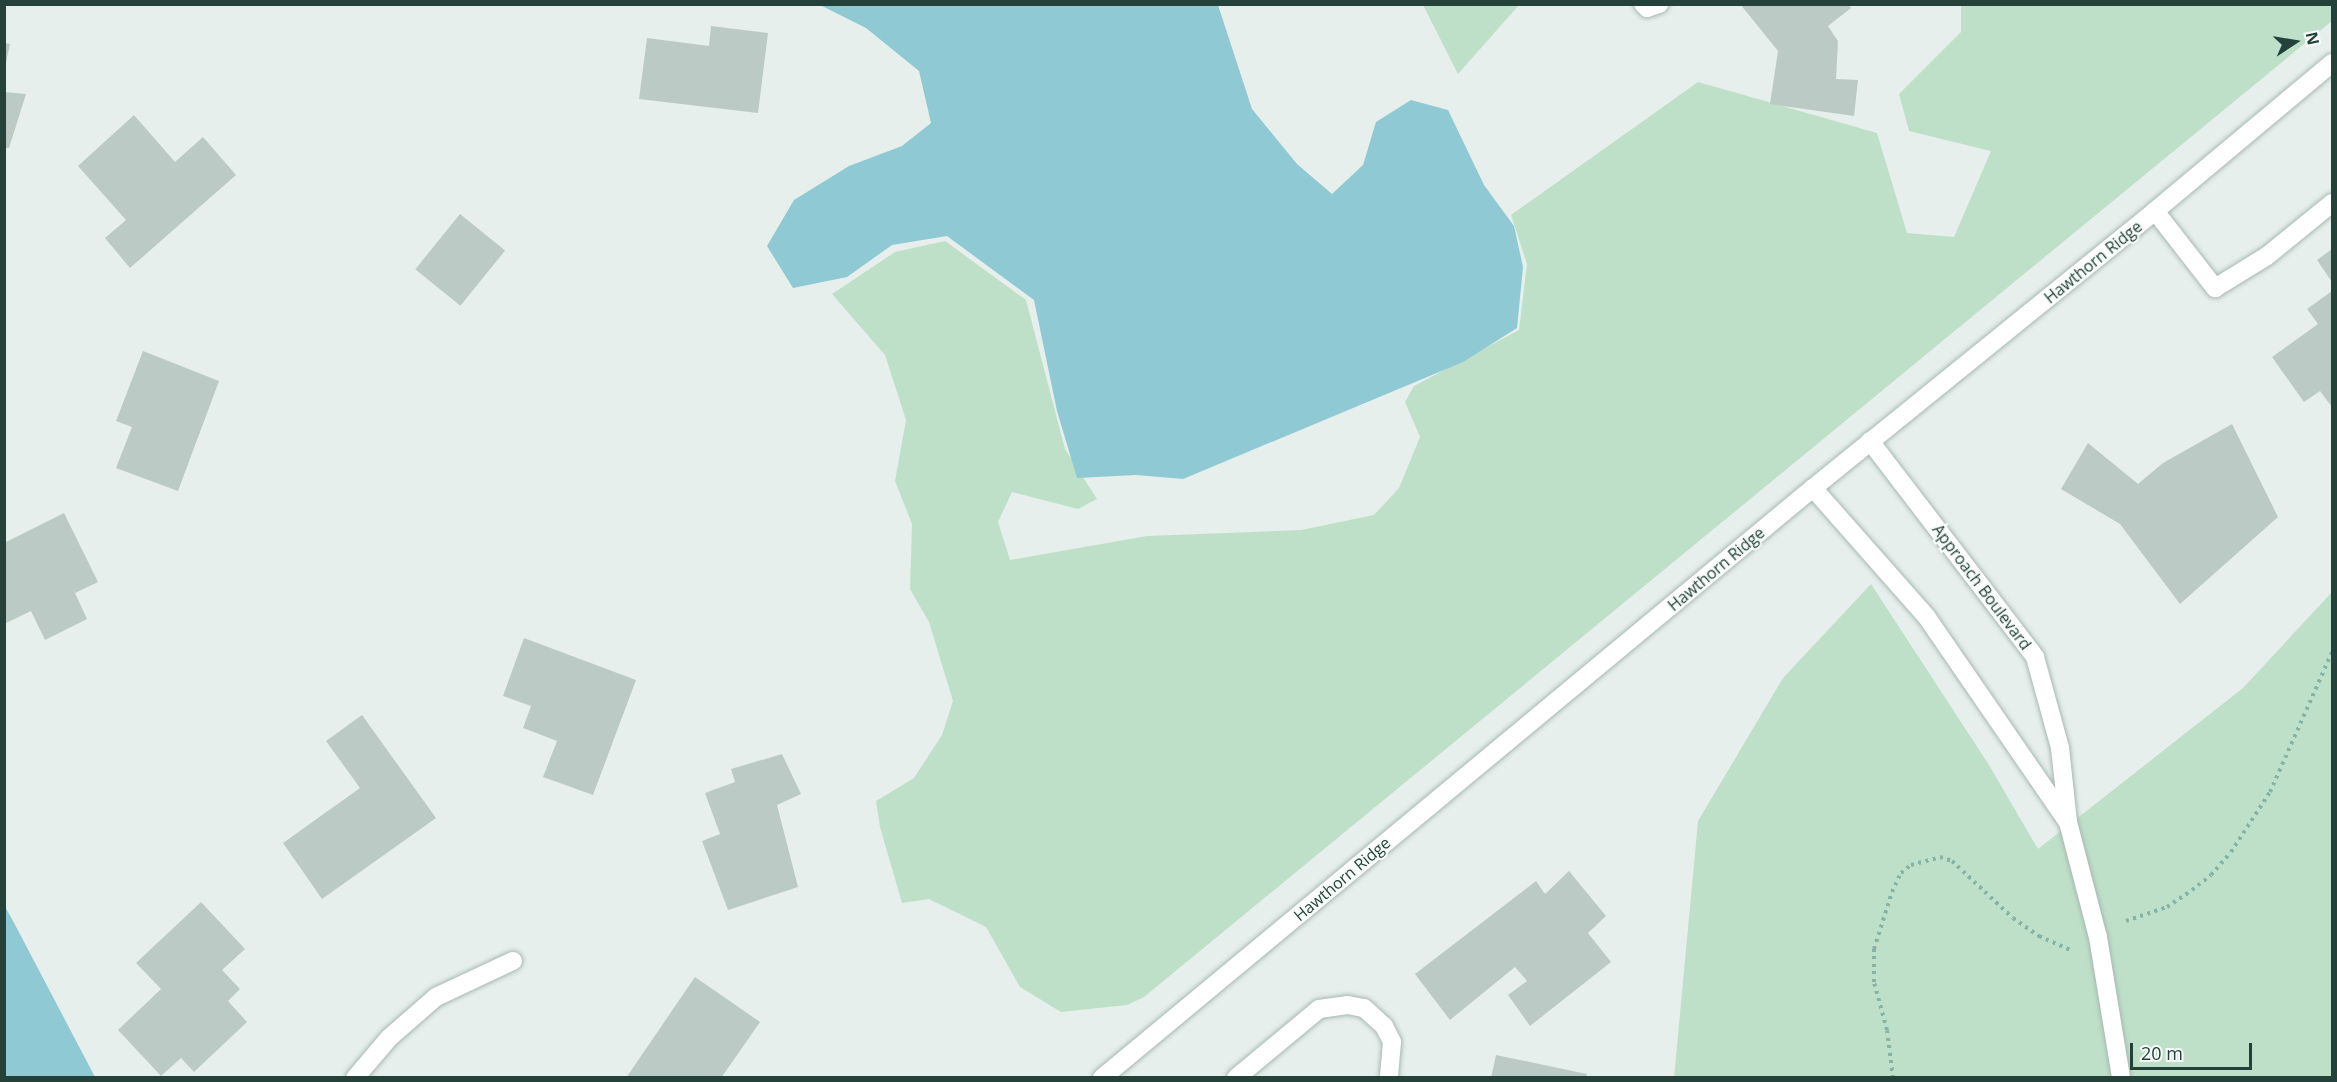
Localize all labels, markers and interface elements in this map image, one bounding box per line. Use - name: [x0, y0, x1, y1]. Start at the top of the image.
- north arrow: [2265, 12, 2325, 72]
- text: N: [2300, 30, 2325, 47]
- street label: Hawthorn Ridge: [2040, 217, 2146, 307]
- street label: Approach Boulevard: [1928, 520, 2036, 654]
- street label: Hawthorn Ridge: [1664, 523, 1768, 615]
- street label: Hawthorn Ridge: [1290, 833, 1394, 925]
- scale bar: [2133, 1031, 2254, 1069]
- text: 20 m: [2141, 1041, 2183, 1065]

